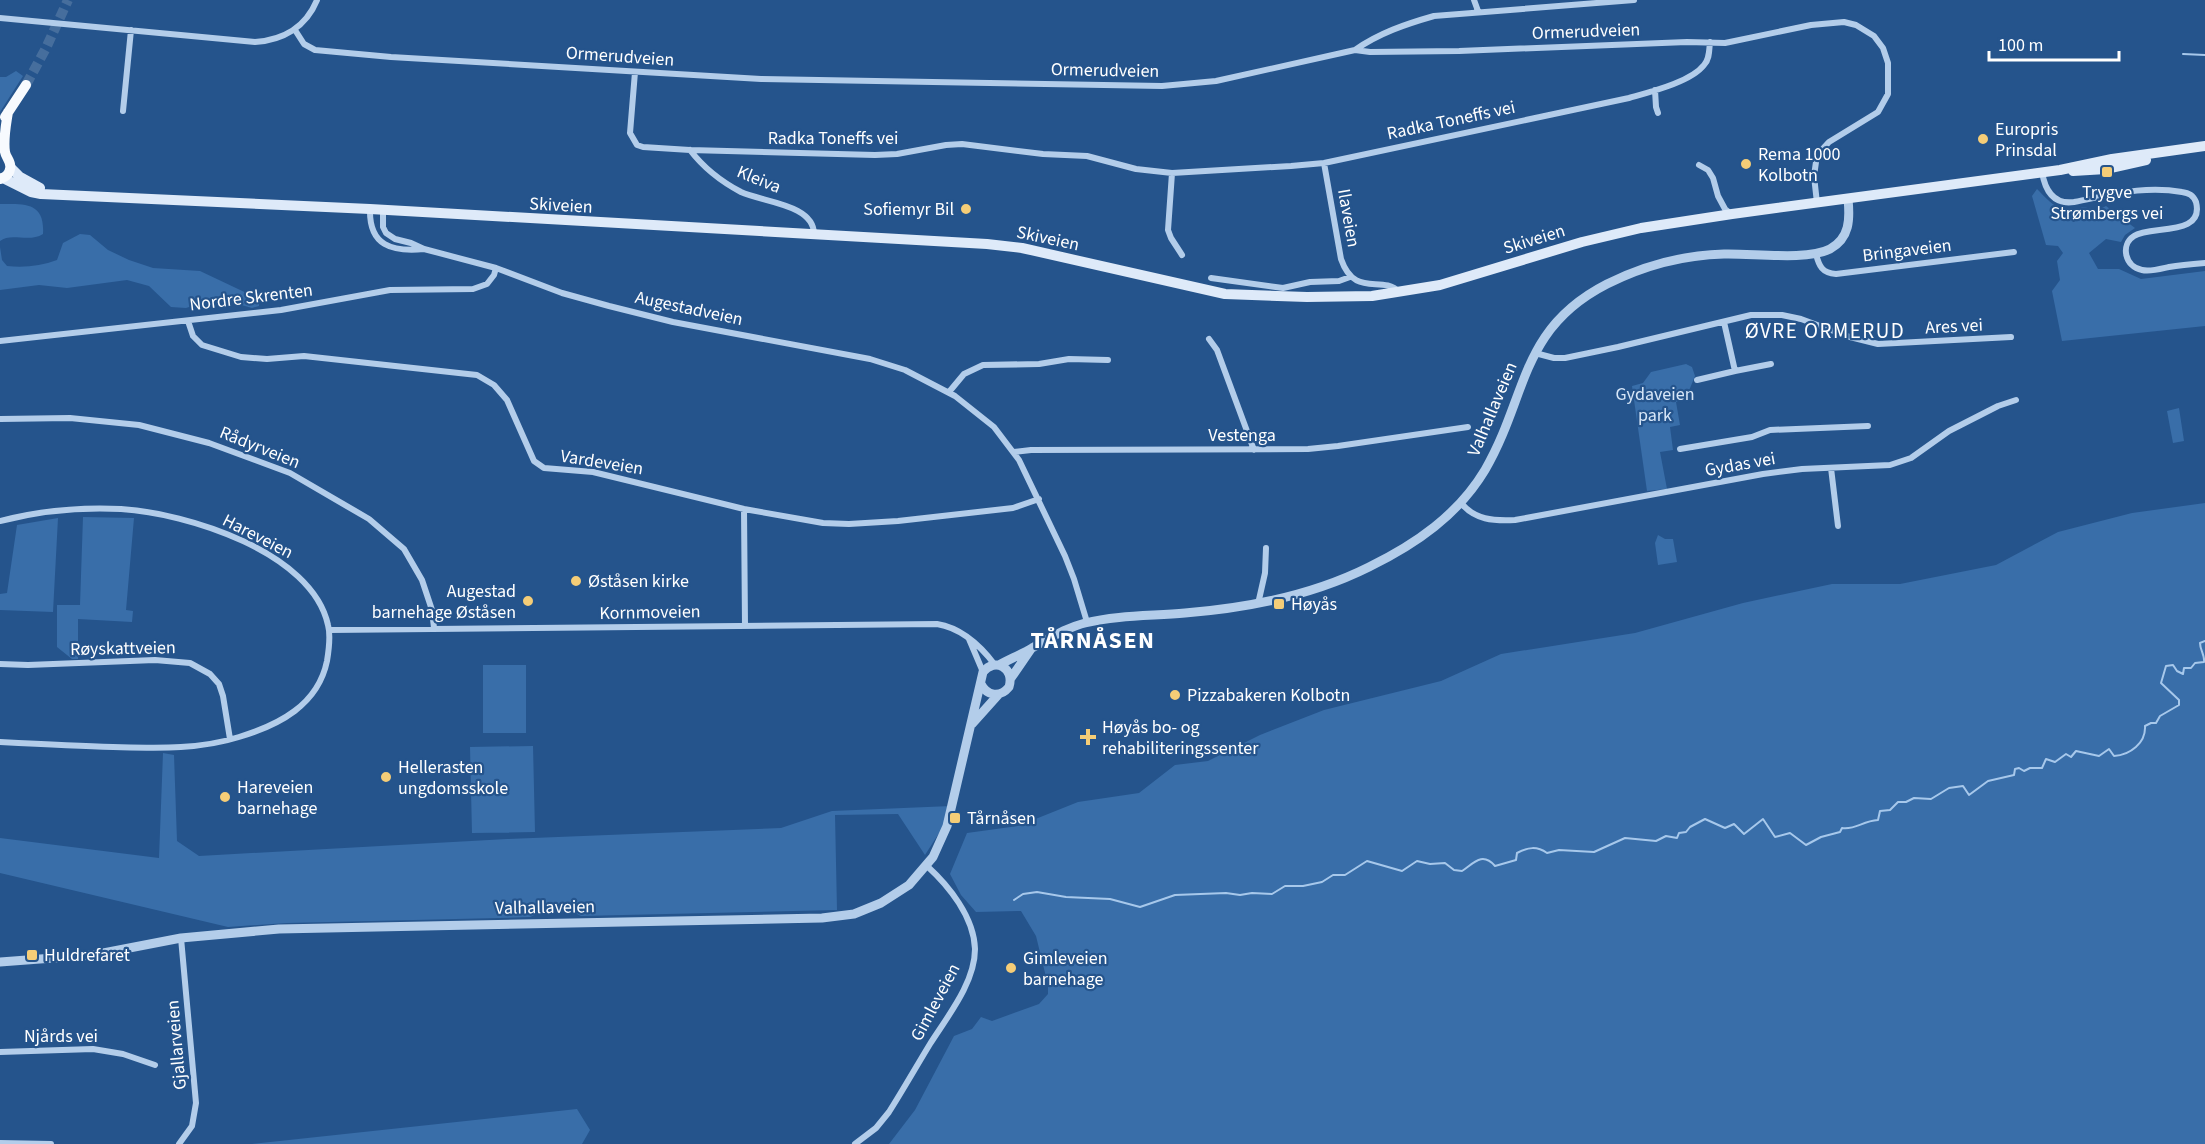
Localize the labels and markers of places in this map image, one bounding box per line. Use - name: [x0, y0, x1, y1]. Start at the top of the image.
- place label: Europris Prinsdal: [1995, 117, 2058, 163]
- marker: Europris Prinsdal: [1976, 132, 1990, 146]
- place label: Rema 1000 Kolbotn: [1758, 142, 1840, 188]
- marker: Rema 1000 Kolbotn: [1739, 157, 1753, 171]
- marker: Trygve Strømbergs vei: [2100, 165, 2114, 179]
- place label: Trygve Strømbergs vei: [2051, 180, 2163, 226]
- place label: Sofiemyr Bil: [863, 197, 954, 222]
- marker: Sofiemyr Bil: [959, 202, 973, 216]
- place label: Øståsen kirke: [588, 569, 689, 594]
- marker: Øståsen kirke: [569, 574, 583, 588]
- place label: Augestad barnehage Øståsen: [372, 579, 516, 625]
- place label: Høyås: [1291, 592, 1337, 617]
- marker: Augestad barnehage Øståsen: [521, 594, 535, 608]
- marker: Høyås: [1272, 597, 1286, 611]
- place label: Pizzabakeren Kolbotn: [1187, 683, 1350, 708]
- marker: Pizzabakeren Kolbotn: [1168, 688, 1182, 702]
- place label: Høyås bo- og rehabiliteringssenter: [1102, 715, 1259, 761]
- marker: Høyås bo- og rehabiliteringssenter: [1079, 728, 1097, 746]
- place label: Hellerasten ungdomsskole: [398, 755, 508, 801]
- marker: Hellerasten ungdomsskole: [379, 770, 393, 784]
- place label: Hareveien barnehage: [237, 775, 317, 821]
- marker: Hareveien barnehage: [218, 790, 232, 804]
- place label: Tårnåsen: [967, 806, 1036, 831]
- marker: Tårnåsen: [948, 811, 962, 825]
- place label: Huldrefaret: [44, 943, 130, 968]
- place label: Gimleveien barnehage: [1023, 946, 1108, 992]
- marker: Huldrefaret: [25, 948, 39, 962]
- marker: Gimleveien barnehage: [1004, 961, 1018, 975]

